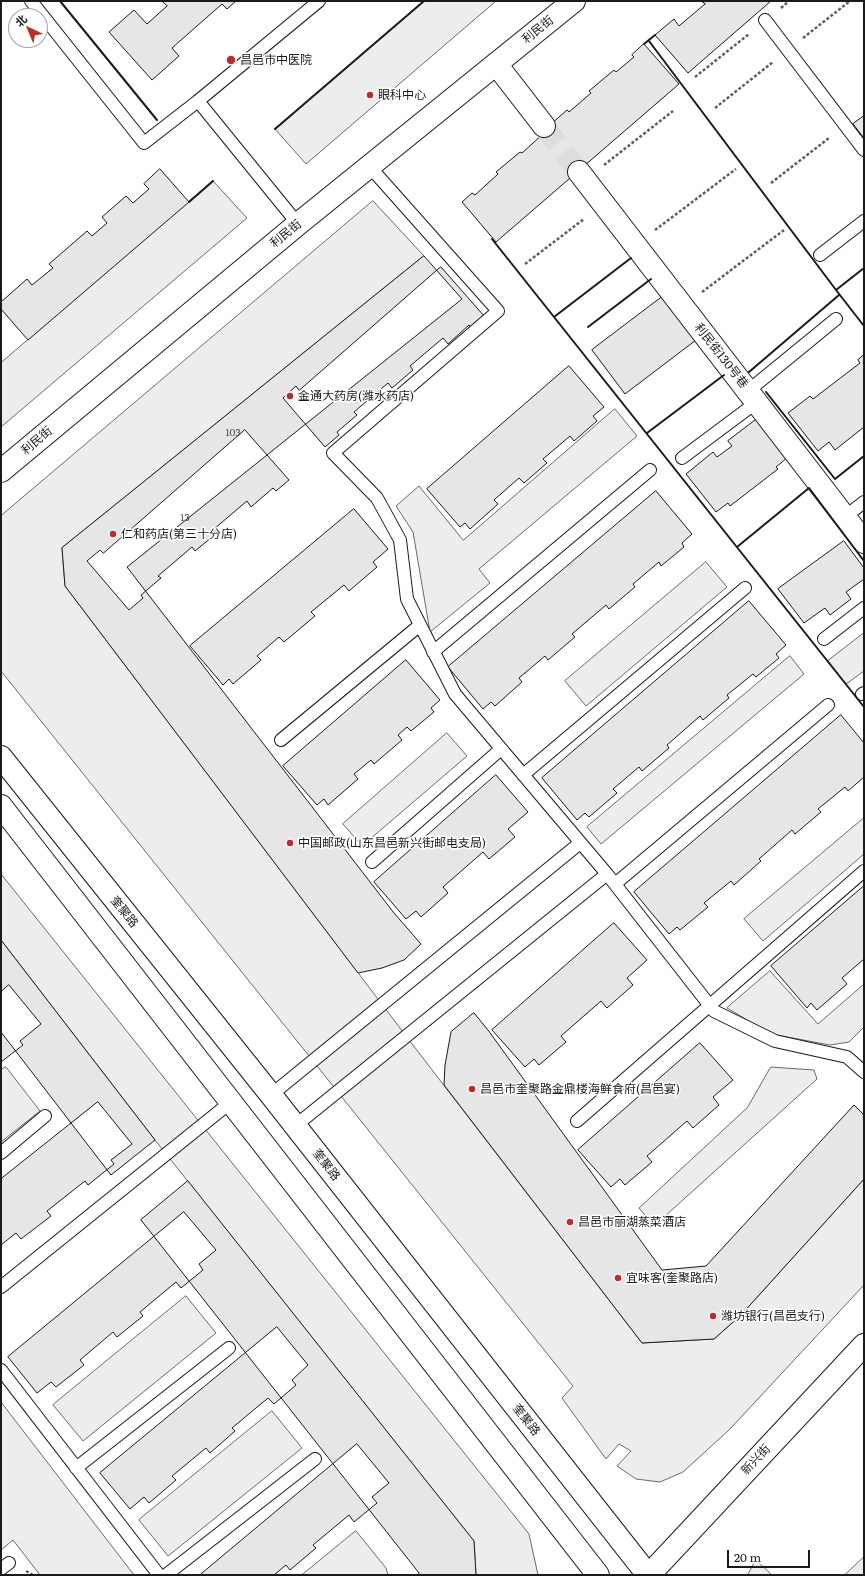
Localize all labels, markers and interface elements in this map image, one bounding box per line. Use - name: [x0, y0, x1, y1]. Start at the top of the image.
- north arrow: [8, 8, 48, 48]
- text: 北: [11, 11, 30, 30]
- street label: 利民街: [519, 13, 557, 47]
- place label: 昌邑市中医院: [240, 53, 312, 67]
- marker: 昌邑市中医院: [225, 54, 237, 66]
- place label: 眼科中心: [378, 88, 426, 102]
- marker: 眼科中心: [365, 90, 375, 100]
- street label: 利民街: [267, 217, 305, 251]
- street label: 利民街130号巷: [691, 321, 751, 391]
- place label: 金通大药房(潍水药店): [298, 389, 414, 403]
- marker: 金通大药房(潍水药店): [285, 391, 295, 401]
- street label: 利民街: [19, 424, 55, 458]
- house number: 103: [225, 427, 241, 439]
- house number: 13: [180, 512, 190, 524]
- place label: 仁和药店(第三十分店): [121, 527, 237, 541]
- marker: 仁和药店(第三十分店): [108, 529, 118, 539]
- place label: 中国邮政(山东昌邑新兴街邮电支局): [298, 836, 486, 850]
- marker: 中国邮政(山东昌邑新兴街邮电支局): [285, 838, 295, 848]
- street label: 奎聚路: [107, 893, 141, 931]
- place label: 昌邑市奎聚路金鼎楼海鲜食府(昌邑宴): [480, 1082, 680, 1096]
- marker: 昌邑市奎聚路金鼎楼海鲜食府(昌邑宴): [467, 1084, 477, 1094]
- street label: 奎聚路: [309, 1146, 343, 1184]
- place label: 昌邑市丽湖蒸菜酒店: [578, 1215, 686, 1229]
- marker: 昌邑市丽湖蒸菜酒店: [565, 1217, 575, 1227]
- place label: 宜味客(奎聚路店): [626, 1271, 718, 1285]
- marker: 宜味客(奎聚路店): [613, 1273, 623, 1283]
- place label: 潍坊银行(昌邑支行): [721, 1309, 825, 1323]
- marker: 潍坊银行(昌邑支行): [708, 1311, 718, 1321]
- street label: 奎聚路: [509, 1401, 543, 1439]
- street label: 新兴街: [738, 1442, 774, 1478]
- scale bar: [729, 1542, 812, 1568]
- text: 20 m: [734, 1548, 761, 1566]

